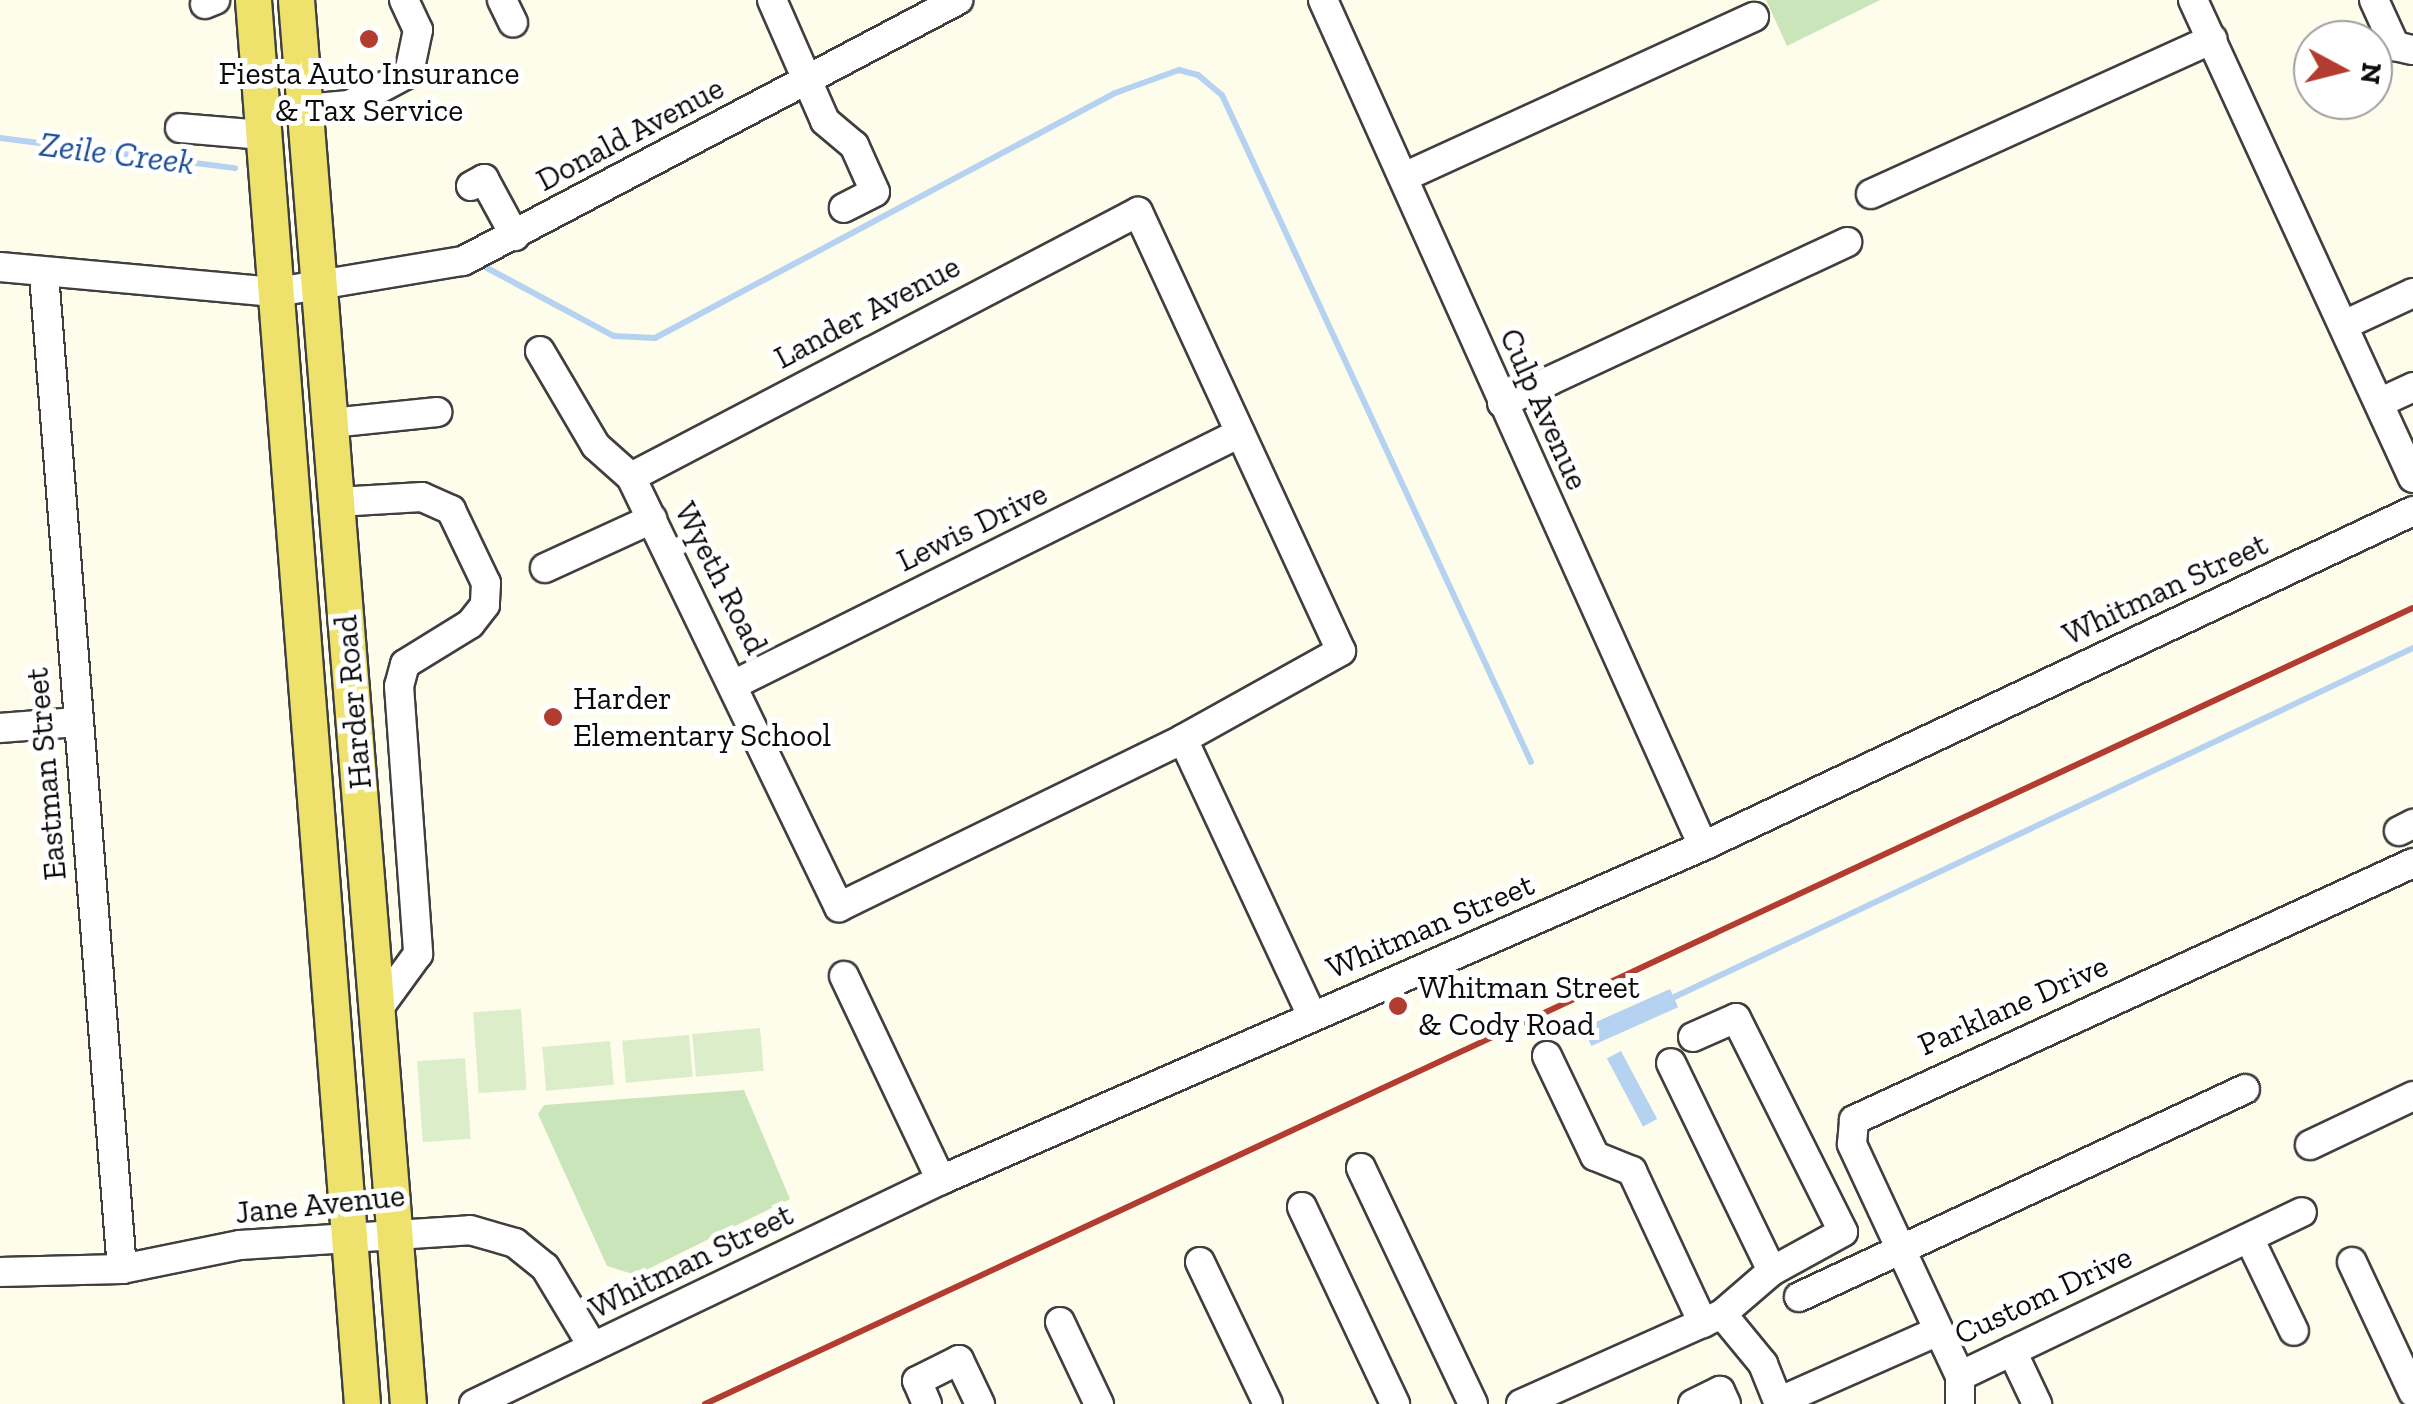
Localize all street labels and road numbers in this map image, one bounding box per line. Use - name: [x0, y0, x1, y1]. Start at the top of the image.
- street label: Donald Avenue: [529, 68, 731, 200]
- street label: Lander Avenue: [767, 247, 967, 377]
- street label: Culp Avenue: [1491, 322, 1597, 496]
- street label: Lewis Drive: [891, 474, 1053, 580]
- street label: Wyeth Road: [666, 495, 776, 661]
- street label: Whitman Street: [2056, 525, 2274, 653]
- street label: Harder Road: [326, 613, 380, 791]
- street label: Eastman Street: [18, 666, 74, 882]
- street label: Whitman Street: [1320, 865, 1540, 987]
- street label: Parklane Drive: [1912, 946, 2114, 1064]
- street label: Jane Avenue: [233, 1176, 407, 1232]
- street label: Whitman Street: [583, 1195, 799, 1327]
- street label: Custom Drive: [1948, 1237, 2138, 1353]

